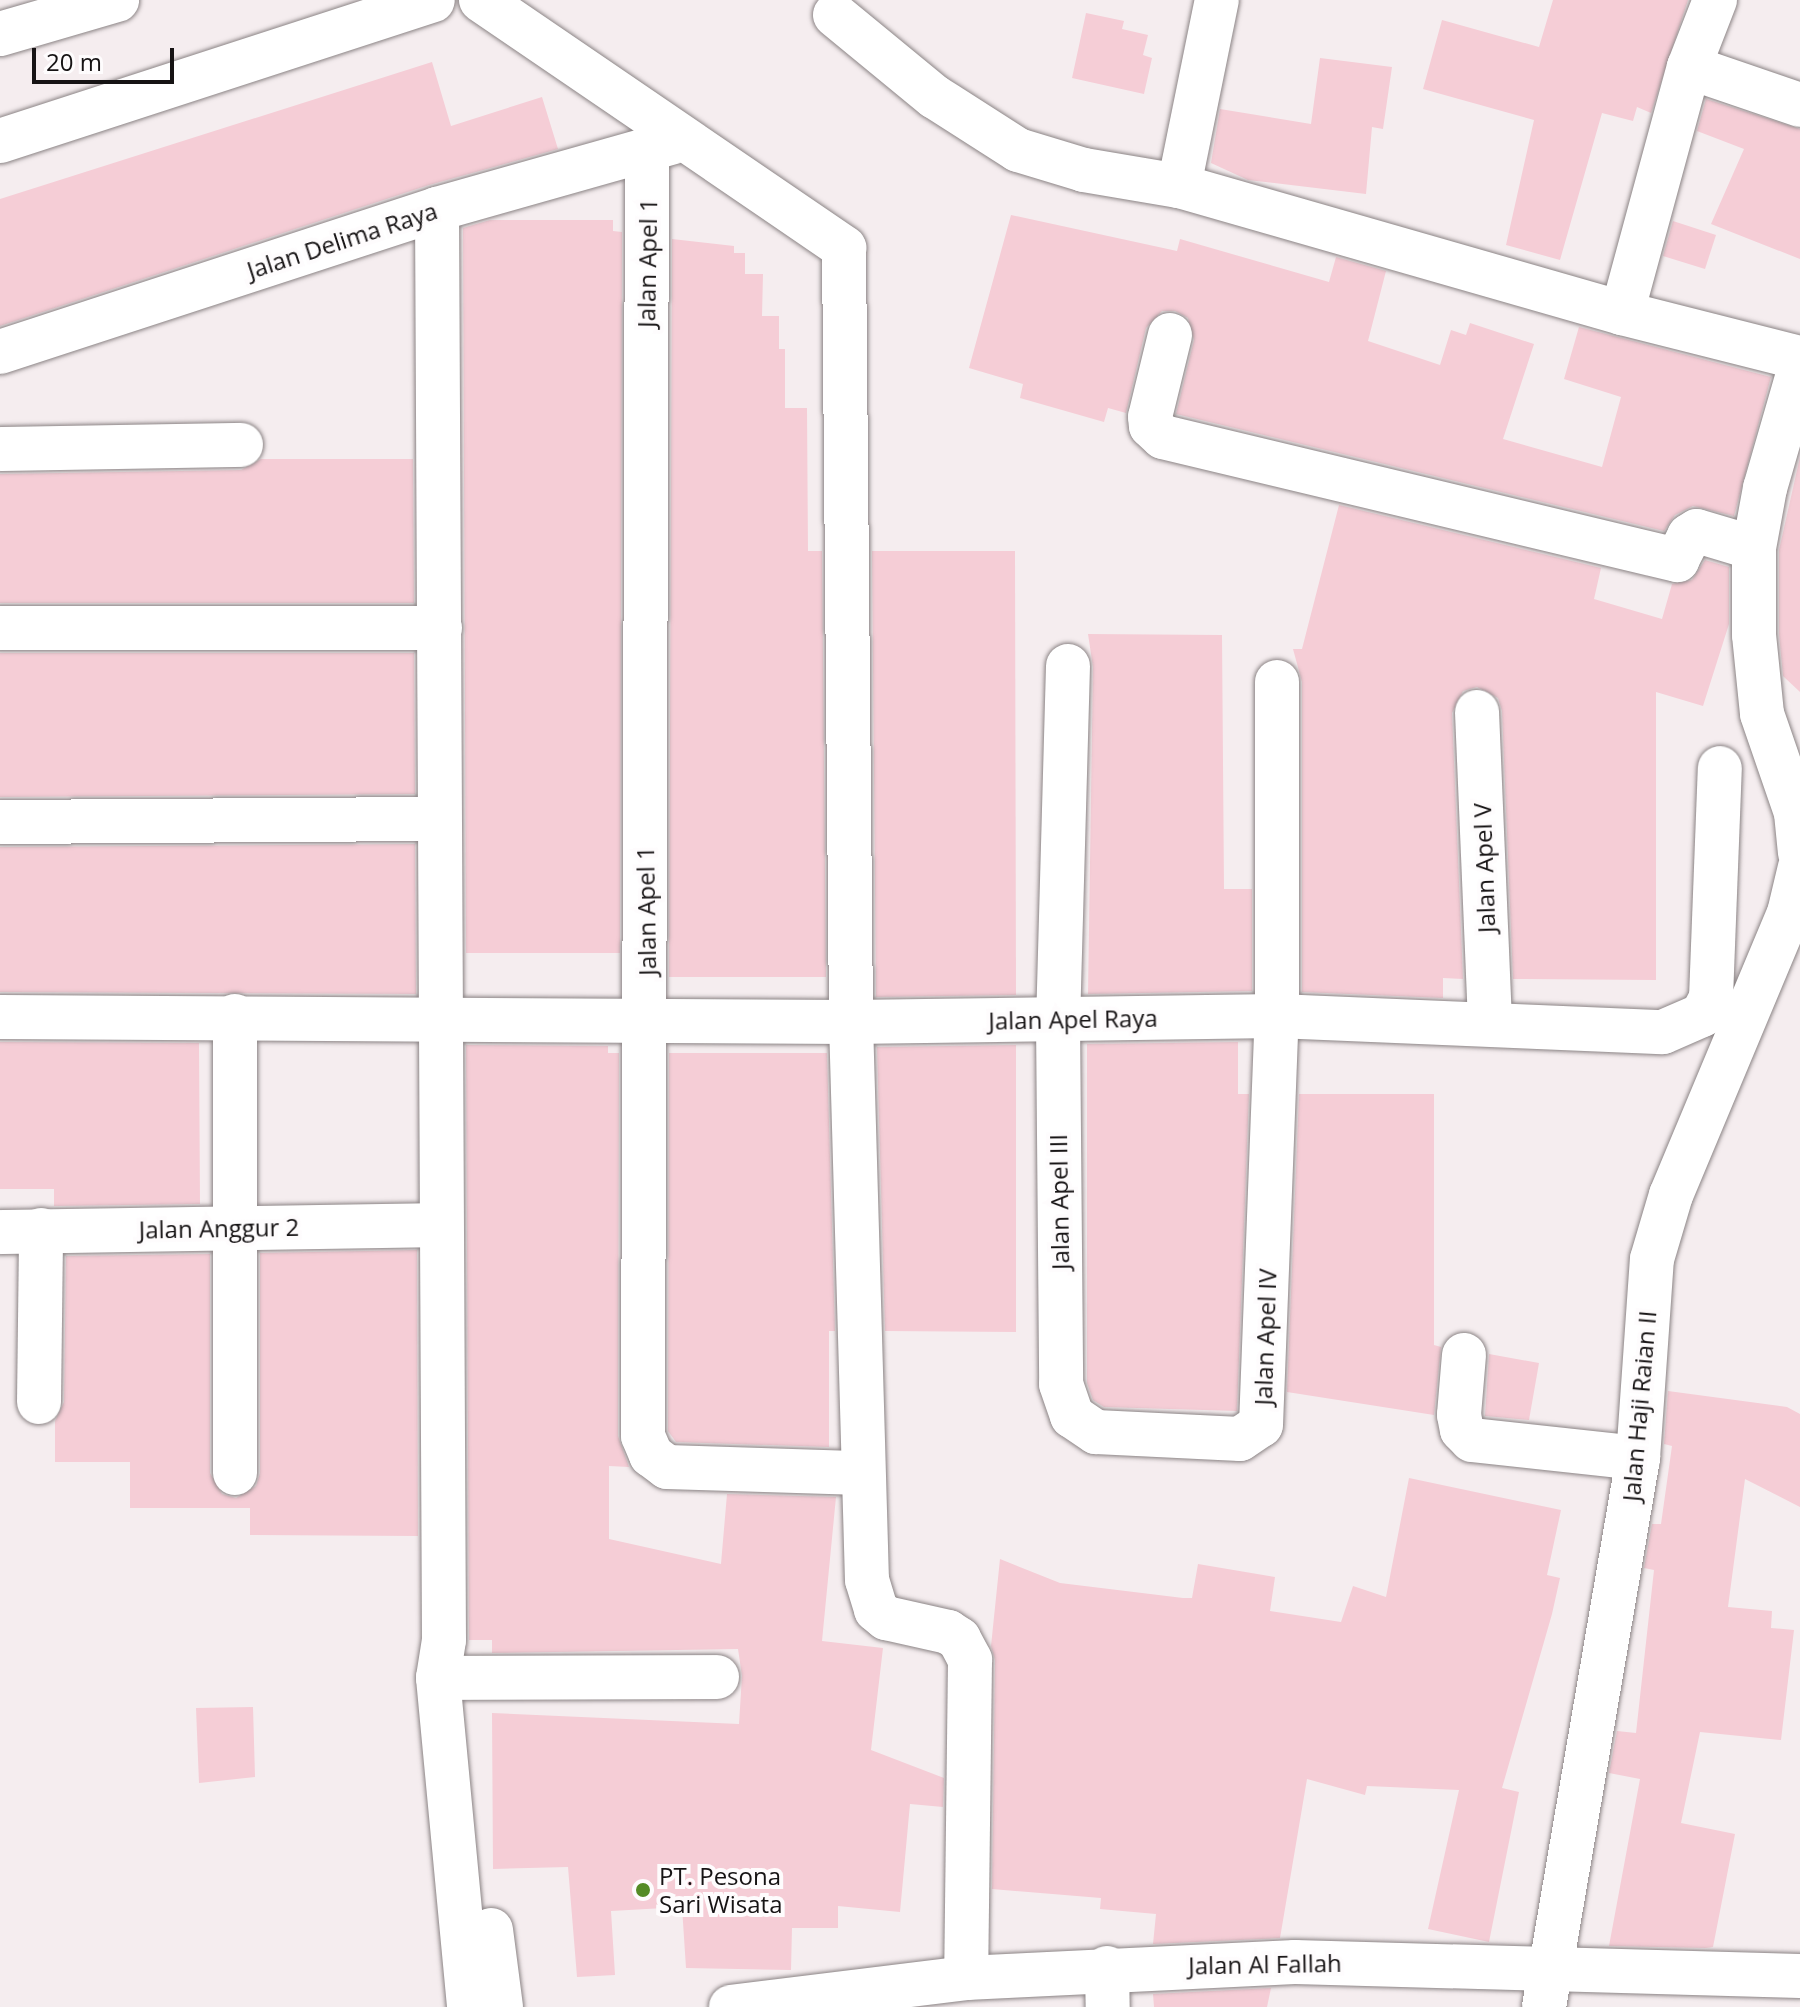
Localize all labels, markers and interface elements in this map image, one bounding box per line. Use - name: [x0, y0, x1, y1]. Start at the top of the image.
- scale bar: [36, 32, 178, 82]
- text: 20 m: [46, 45, 102, 78]
- street label: Jalan Delima Raya: [243, 196, 441, 284]
- street label: Jalan Apel 1: [631, 198, 663, 328]
- street label: Jalan Apel V: [1467, 803, 1501, 933]
- street label: Jalan Apel 1: [630, 846, 662, 976]
- street label: Jalan Apel Raya: [988, 1003, 1158, 1035]
- street label: Jalan Apel III: [1043, 1134, 1075, 1270]
- street label: Jalan Anggur 2: [138, 1212, 300, 1244]
- street label: Jalan Apel IV: [1248, 1268, 1282, 1406]
- street label: Jalan Haji Raian II: [1616, 1309, 1662, 1503]
- place label: PT. Pesona Sari Wisata: [659, 1862, 782, 1918]
- marker: PT. Pesona Sari Wisata: [634, 1881, 652, 1899]
- street label: Jalan Al Fallah: [1188, 1948, 1342, 1980]

